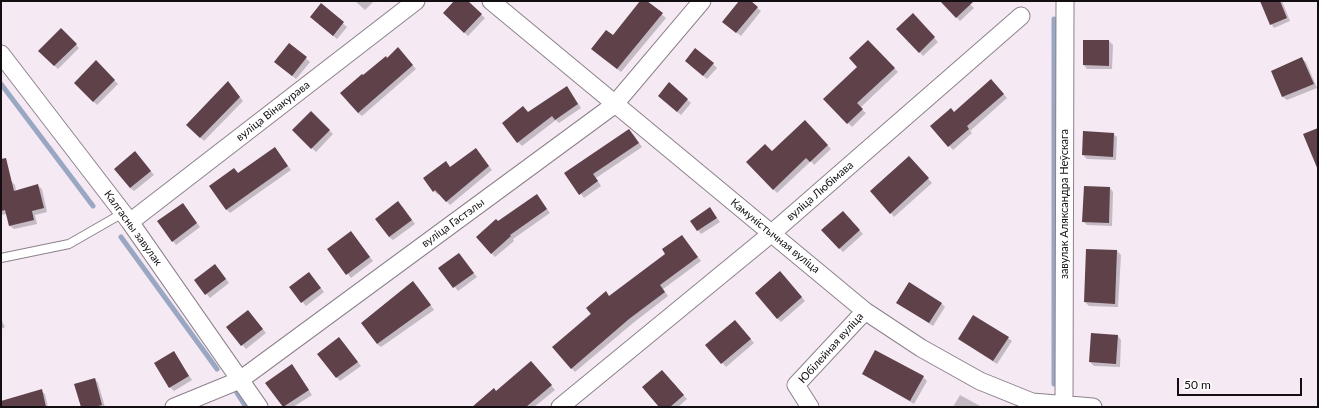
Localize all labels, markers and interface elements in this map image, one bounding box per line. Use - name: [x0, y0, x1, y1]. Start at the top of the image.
- street label: вуліца Вінакурава: [234, 78, 312, 144]
- street label: завулак Аляксандра Неўскага: [1057, 129, 1071, 279]
- street label: вуліца Любімава: [784, 158, 856, 224]
- street label: Калгасны завулак: [101, 188, 165, 268]
- street label: вуліца Гастэлы: [419, 196, 487, 250]
- street label: Камуністычная вуліца: [728, 196, 822, 276]
- street label: Юбілейная вуліца: [796, 310, 866, 386]
- scale bar: [1179, 370, 1304, 396]
- text: 50 m: [1184, 377, 1211, 392]

